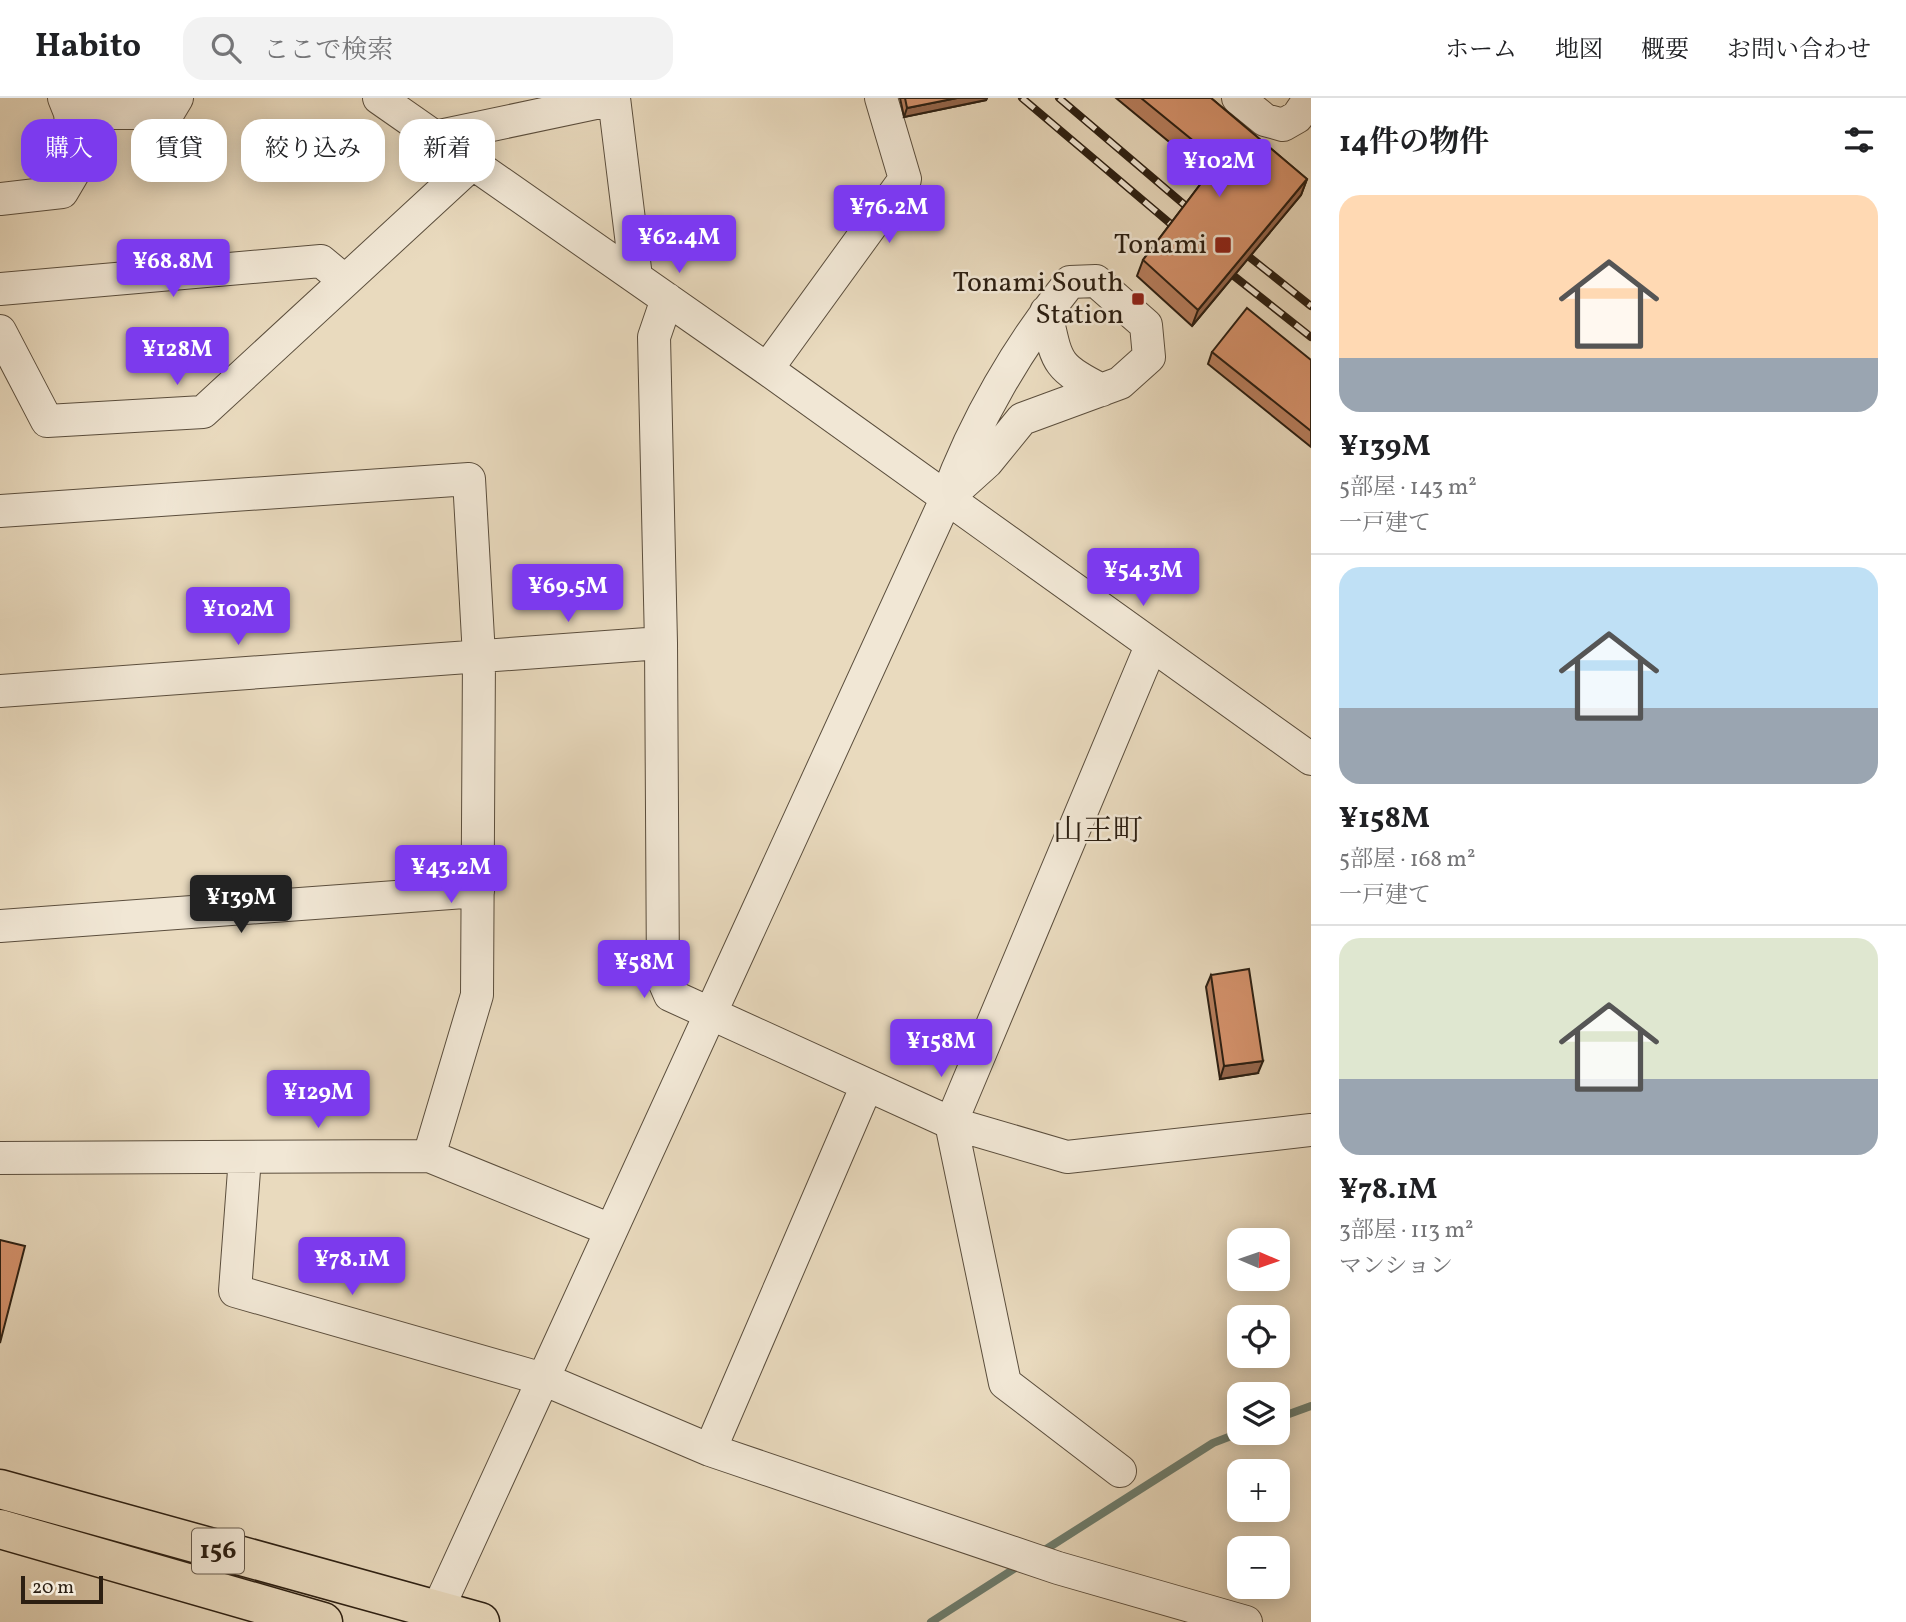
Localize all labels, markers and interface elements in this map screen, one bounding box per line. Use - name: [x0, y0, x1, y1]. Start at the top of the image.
- search box: [183, 17, 673, 80]
- text: Habito: [35, 25, 141, 71]
- icon: search: [207, 29, 245, 67]
- text: ここで検索: [263, 33, 393, 69]
- text: ホーム: [1445, 34, 1517, 68]
- text: 地図: [1555, 34, 1603, 68]
- text: 概要: [1641, 34, 1689, 68]
- text: お問い合わせ: [1727, 34, 1871, 68]
- chip: 購入: [21, 119, 117, 182]
- chip: 賃貸: [131, 119, 227, 182]
- chip: 絞り込み: [241, 119, 385, 182]
- chip: 新着: [399, 119, 495, 182]
- icon: filters: [1840, 121, 1878, 159]
- text: 14件の物件: [1339, 122, 1489, 164]
- pin: ¥102M: [1170, 140, 1268, 199]
- text: ¥102M: [1183, 146, 1255, 178]
- pin: ¥76.2M: [832, 186, 946, 245]
- text: ¥76.2M: [850, 192, 928, 224]
- pin: ¥62.4M: [622, 216, 736, 275]
- text: ¥62.4M: [638, 222, 720, 254]
- place label: Tonami: [1114, 226, 1207, 265]
- marker: Tonami: [1213, 235, 1233, 255]
- pin: ¥68.8M: [116, 240, 230, 299]
- icon: home: [1546, 241, 1672, 367]
- text: ¥68.8M: [133, 246, 213, 278]
- place label: Tonami South Station: [953, 264, 1124, 335]
- marker: Tonami South Station: [1130, 291, 1146, 307]
- pin: ¥128M: [128, 328, 226, 387]
- text: ¥128M: [142, 334, 212, 366]
- text: ¥139M: [1339, 426, 1430, 468]
- text: 5部屋 · 143 m²: [1339, 472, 1477, 504]
- text: 一戸建て: [1339, 508, 1431, 540]
- pin: ¥54.3M: [1086, 548, 1200, 608]
- text: ¥54.3M: [1103, 555, 1183, 587]
- pin: ¥69.5M: [511, 564, 625, 624]
- text: ¥69.5M: [528, 571, 608, 603]
- pin: ¥102M: [189, 588, 287, 647]
- text: ¥102M: [202, 594, 274, 626]
- icon: home: [1546, 613, 1672, 739]
- text: ¥158M: [1339, 798, 1430, 840]
- district label: 山王町: [1053, 811, 1143, 853]
- text: 5部屋 · 168 m²: [1339, 844, 1475, 876]
- pin: ¥43.2M: [394, 846, 508, 905]
- text: ¥43.2M: [411, 852, 491, 884]
- pin: ¥139M: [192, 876, 290, 935]
- text: 一戸建て: [1339, 880, 1431, 912]
- text: ¥139M: [206, 882, 276, 914]
- pin: ¥58M: [603, 940, 685, 1000]
- text: ¥58M: [614, 947, 674, 979]
- icon: home: [1546, 984, 1672, 1110]
- pin: ¥158M: [892, 1020, 990, 1079]
- text: ¥158M: [906, 1026, 976, 1058]
- pin: ¥129M: [269, 1070, 367, 1130]
- text: ¥129M: [283, 1077, 353, 1109]
- text: ¥78.1M: [1339, 1169, 1437, 1211]
- text: 3部屋 · 113 m²: [1339, 1215, 1474, 1247]
- north arrow: [1227, 1228, 1290, 1292]
- map controls: [1227, 1228, 1290, 1599]
- pin: ¥78.1M: [295, 1238, 409, 1297]
- text: ¥78.1M: [314, 1244, 390, 1276]
- text: マンション: [1339, 1251, 1453, 1283]
- button: locate: [1227, 1305, 1290, 1368]
- button: layers: [1227, 1382, 1290, 1445]
- button: +: [1227, 1459, 1290, 1522]
- road number: 156: [192, 1528, 244, 1574]
- button: −: [1227, 1536, 1290, 1599]
- scale bar: [21, 1573, 103, 1605]
- text: 20 m: [32, 1575, 74, 1601]

